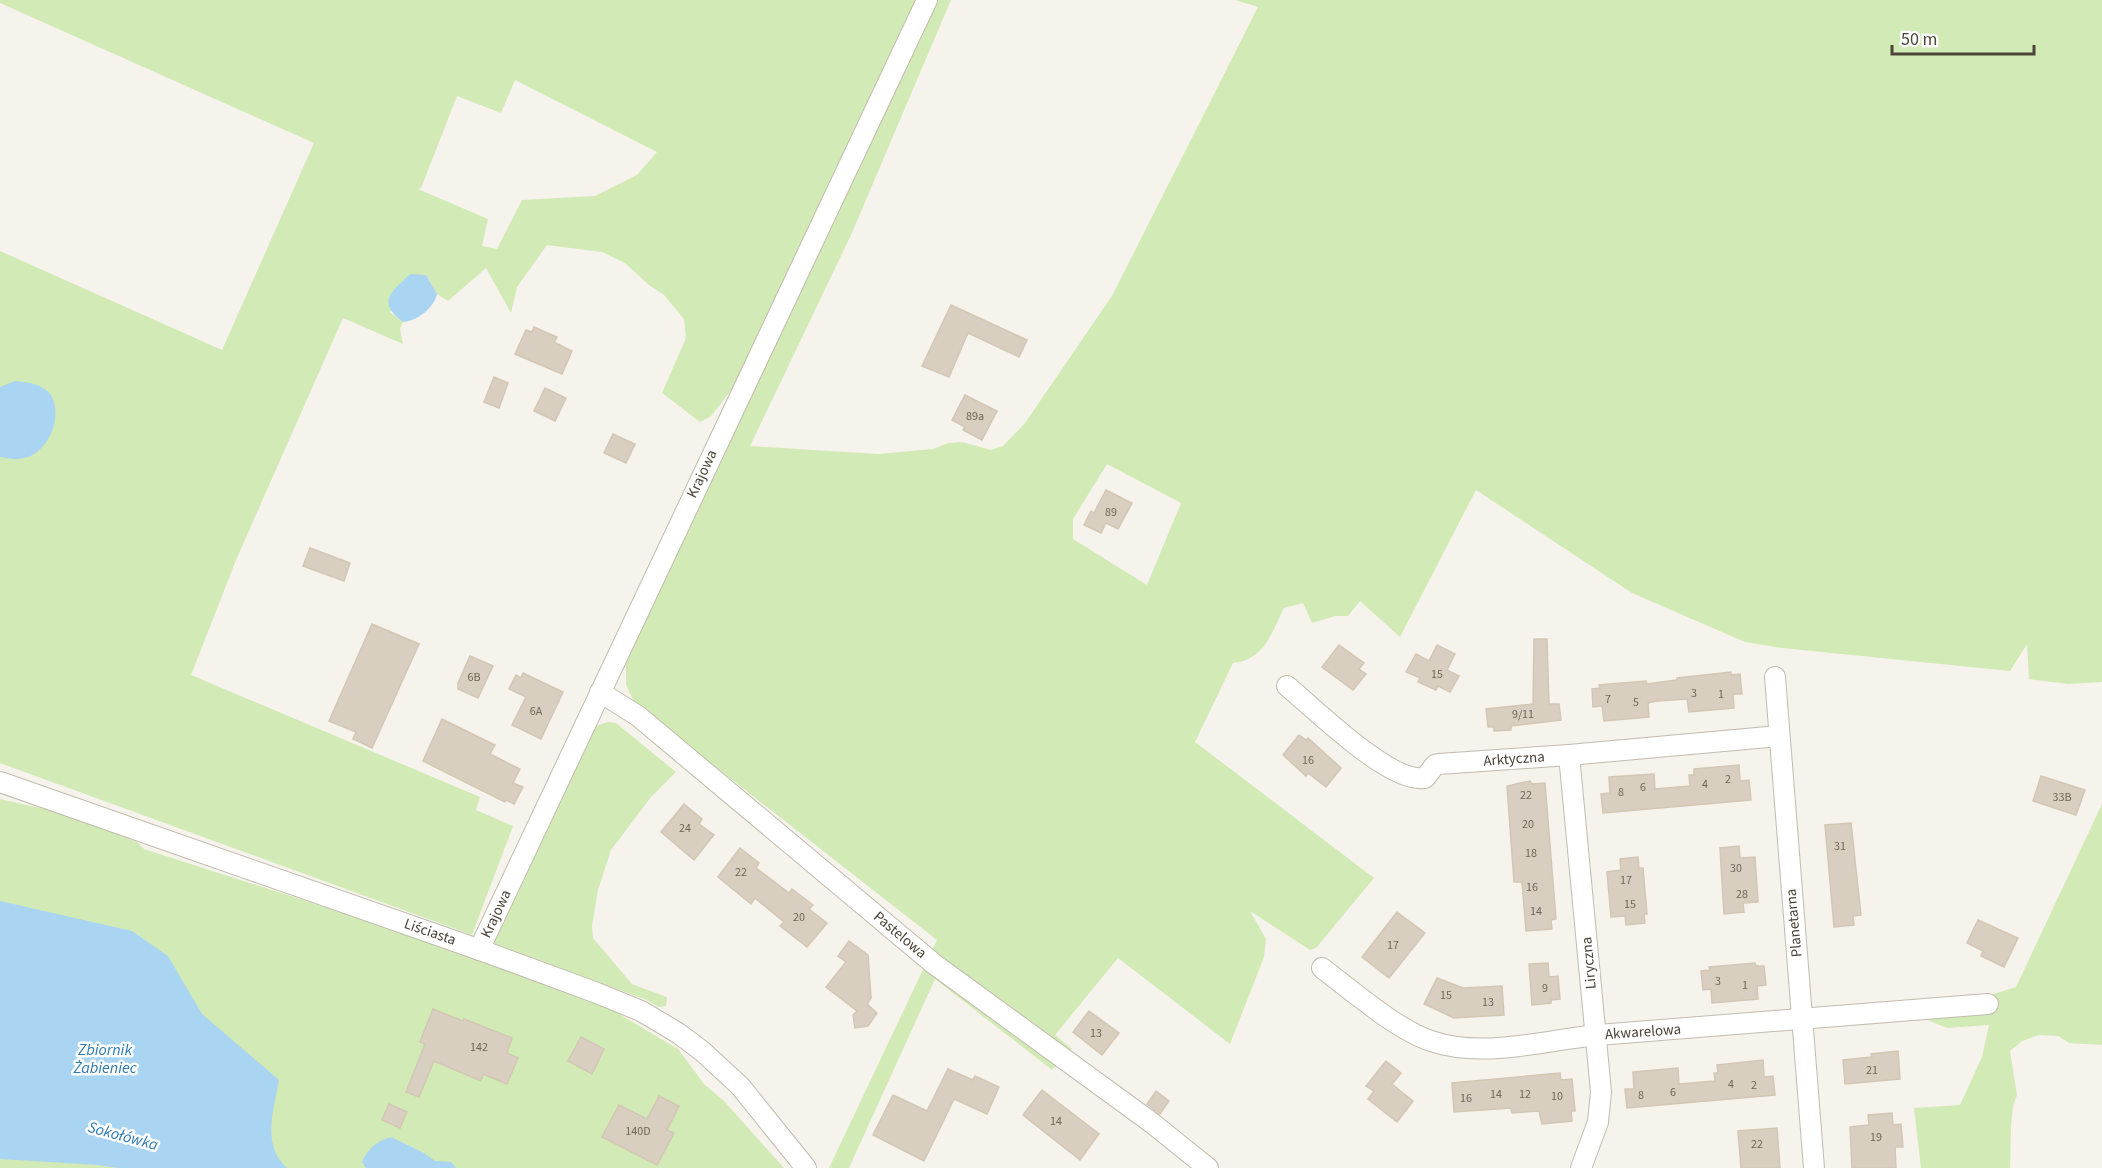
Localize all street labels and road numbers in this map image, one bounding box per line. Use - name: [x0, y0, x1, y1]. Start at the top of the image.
- street label: Krajowa: [682, 446, 722, 502]
- street label: Arktyczna: [1483, 746, 1545, 772]
- street label: Krajowa: [476, 886, 516, 942]
- street label: Planetarna: [1781, 888, 1807, 958]
- street label: Pastelowa: [869, 906, 931, 964]
- street label: Liściasta: [401, 913, 459, 951]
- street label: Liryczna: [1576, 936, 1602, 990]
- street label: Akwarelowa: [1604, 1019, 1682, 1045]

